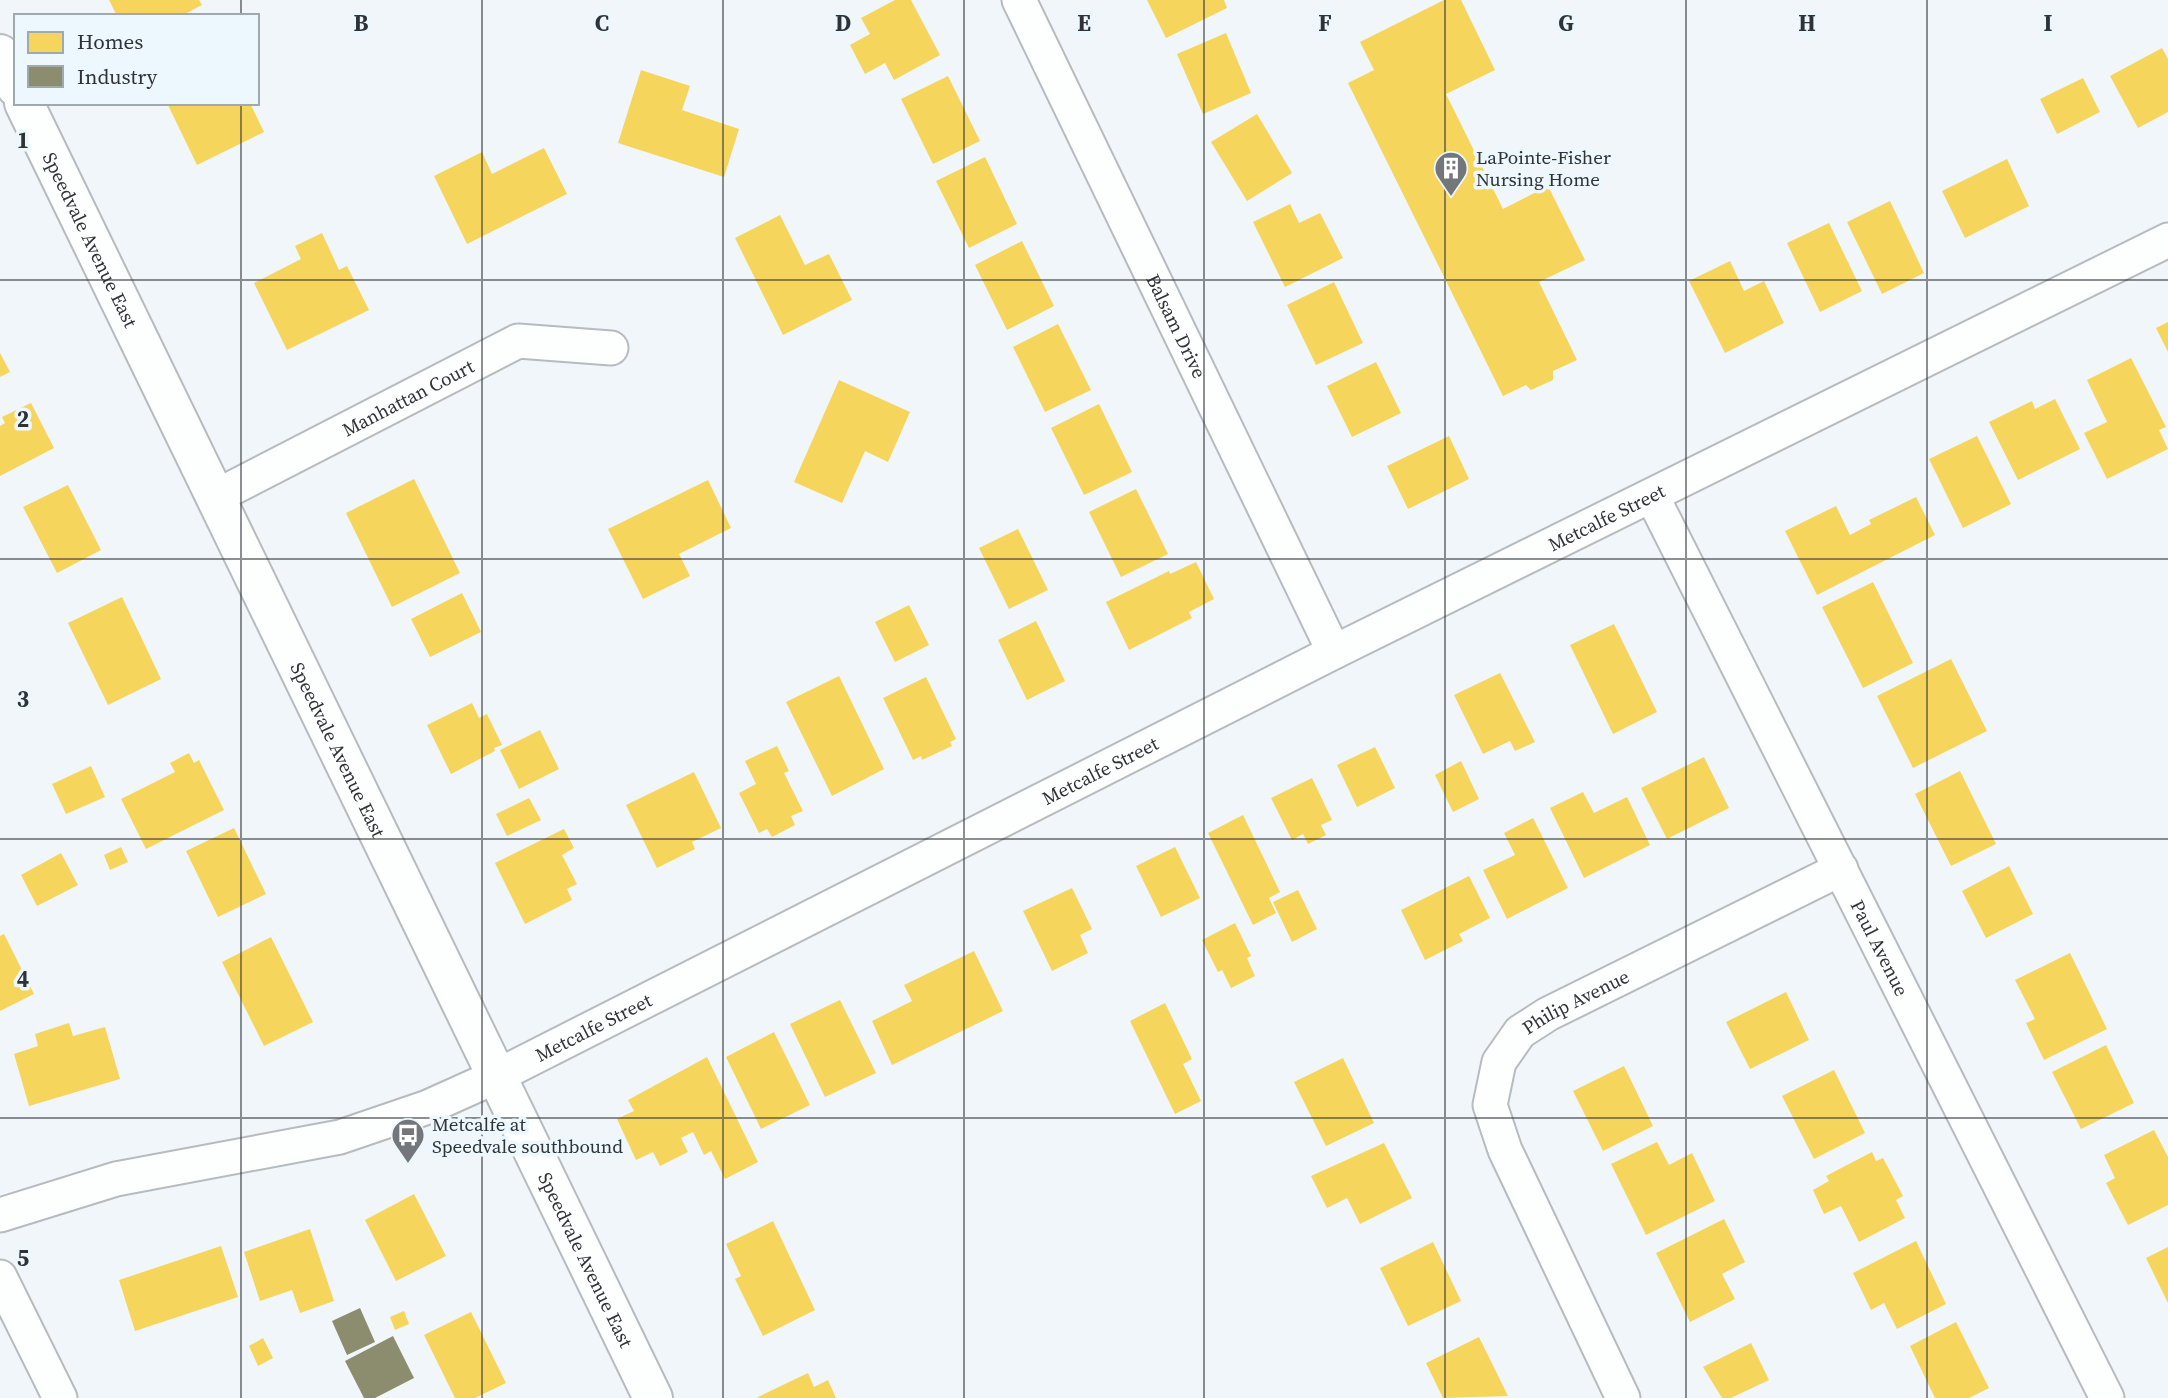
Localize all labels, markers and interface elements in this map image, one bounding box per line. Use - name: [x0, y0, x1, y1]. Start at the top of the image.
- text: B: [354, 7, 369, 39]
- text: C: [595, 7, 609, 39]
- text: D: [835, 7, 851, 39]
- text: E: [1077, 7, 1091, 39]
- text: F: [1318, 7, 1332, 39]
- text: G: [1558, 7, 1574, 39]
- text: H: [1798, 7, 1816, 39]
- text: I: [2044, 7, 2053, 39]
- legend: [14, 14, 259, 105]
- text: Homes: [77, 27, 143, 56]
- text: Industry: [77, 62, 157, 91]
- text: 1: [17, 124, 29, 156]
- place label: LaPointe-Fisher Nursing Home: [1476, 144, 1611, 192]
- street label: Speedvale Avenue East: [37, 148, 144, 332]
- building icon: LaPointe-Fisher Nursing Home: [1432, 149, 1470, 198]
- street label: Balsam Drive: [1140, 270, 1213, 382]
- street label: Manhattan Court: [338, 353, 479, 442]
- text: 2: [17, 403, 29, 435]
- street label: Metcalfe Street: [1544, 477, 1670, 557]
- street label: Speedvale Avenue East: [285, 658, 392, 842]
- text: 3: [17, 683, 29, 715]
- street label: Metcalfe Street: [1038, 730, 1163, 811]
- street label: Paul Avenue: [1845, 895, 1915, 1000]
- text: 4: [17, 963, 29, 995]
- street label: Philip Avenue: [1517, 963, 1633, 1040]
- street label: Metcalfe Street: [531, 987, 657, 1067]
- place label: Metcalfe at Speedvale southbound: [432, 1111, 623, 1159]
- bus stop icon: Metcalfe at Speedvale southbound: [389, 1116, 427, 1165]
- street label: Speedvale Avenue East: [532, 1168, 640, 1352]
- text: 5: [17, 1242, 29, 1274]

